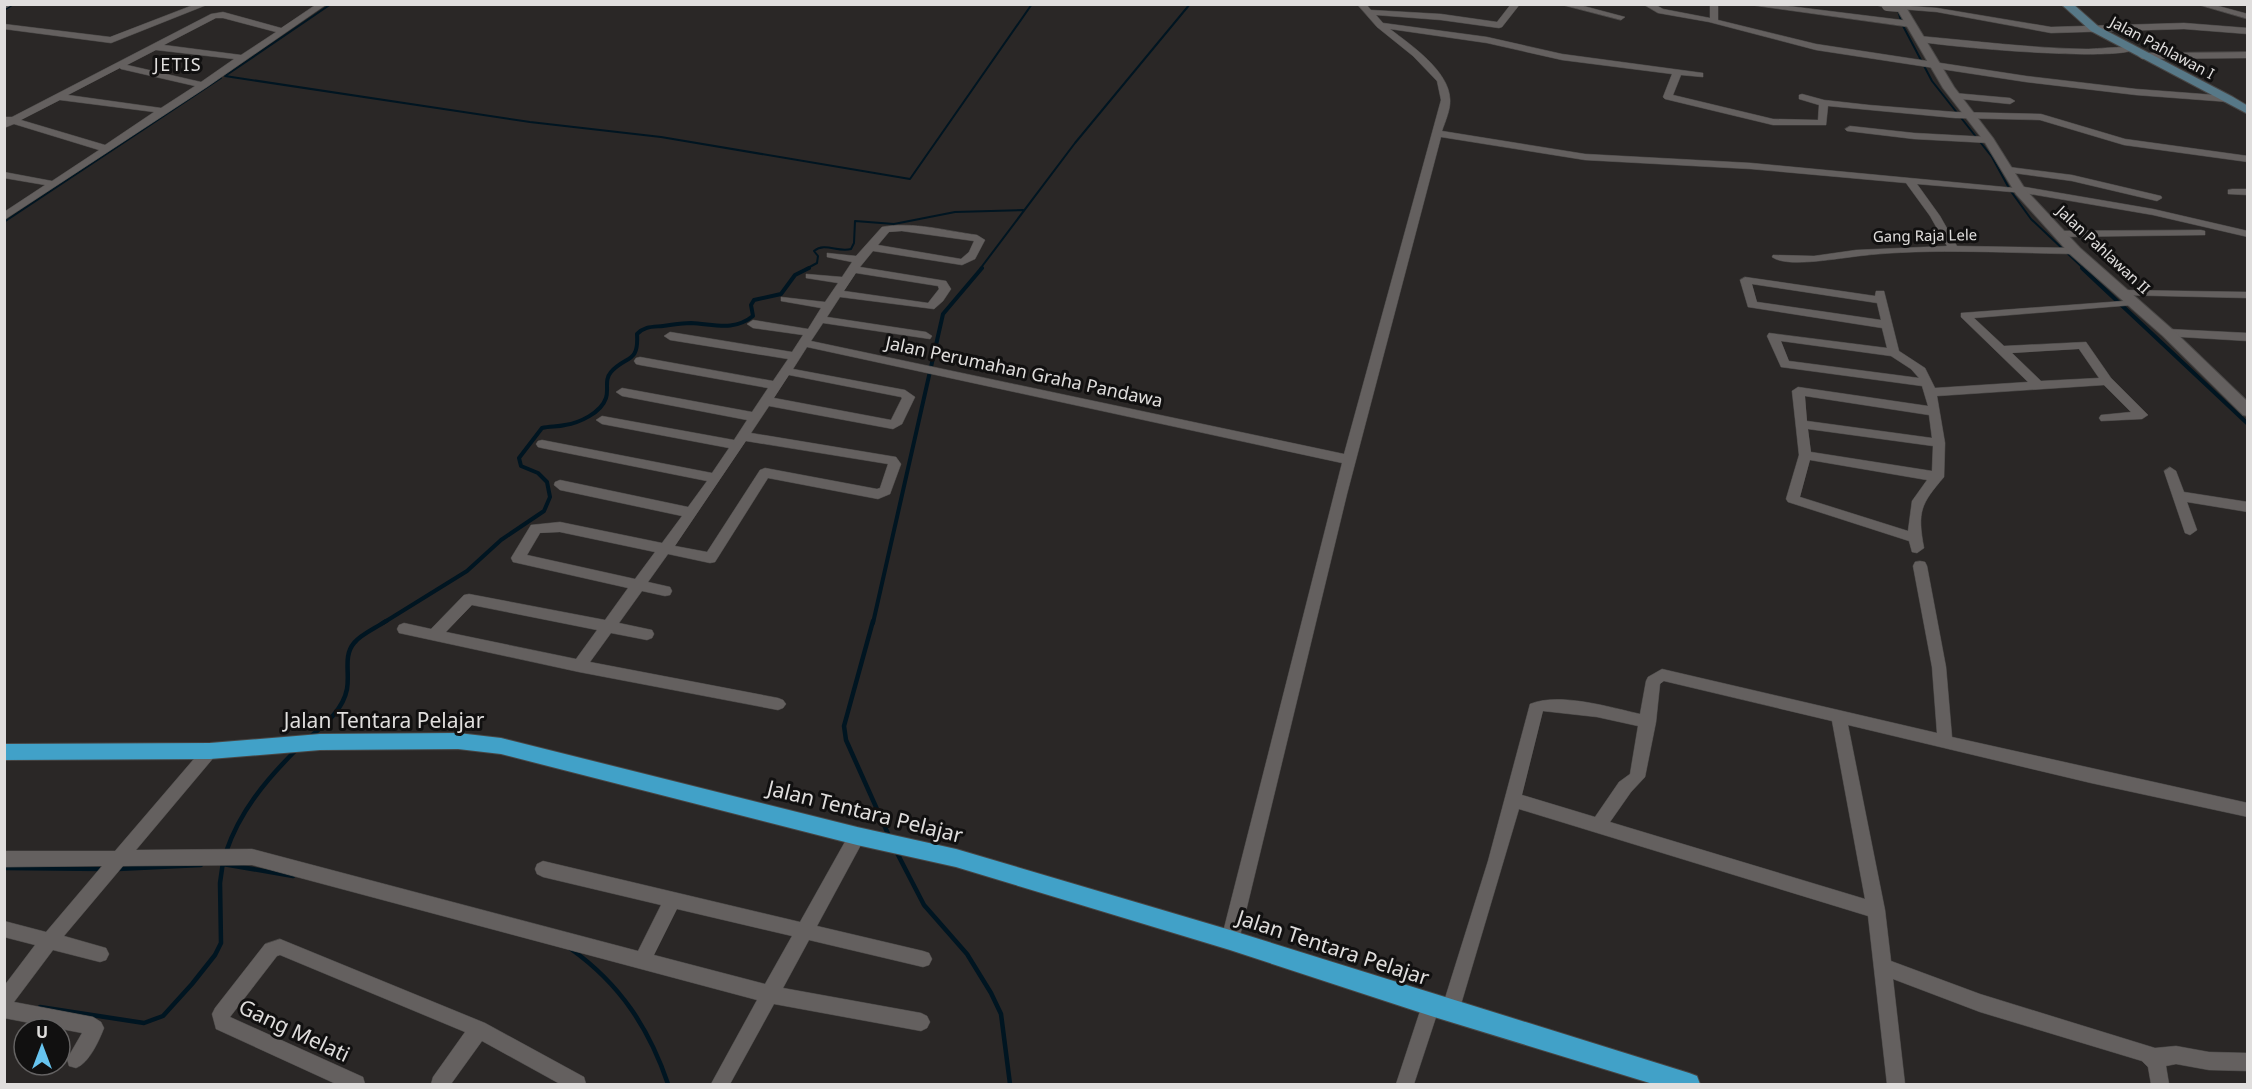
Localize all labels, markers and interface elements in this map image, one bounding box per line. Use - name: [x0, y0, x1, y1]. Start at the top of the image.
- street label: Jalan Pahlawan I: [2105, 10, 2218, 83]
- district label: JETIS: [152, 52, 202, 76]
- street label: Jalan Pahlawan II: [2051, 199, 2155, 298]
- street label: Gang Raja Lele: [1873, 224, 1977, 246]
- street label: Jalan Perumahan Graha Pandawa: [881, 329, 1165, 412]
- street label: Jalan Tentara Pelajar: [282, 706, 485, 734]
- street label: Jalan Tentara Pelajar: [763, 773, 966, 849]
- street label: Jalan Tentara Pelajar: [1232, 902, 1433, 991]
- street label: Gang Melati: [234, 992, 354, 1068]
- north arrow: [12, 1017, 72, 1077]
- text: U: [36, 1021, 48, 1043]

